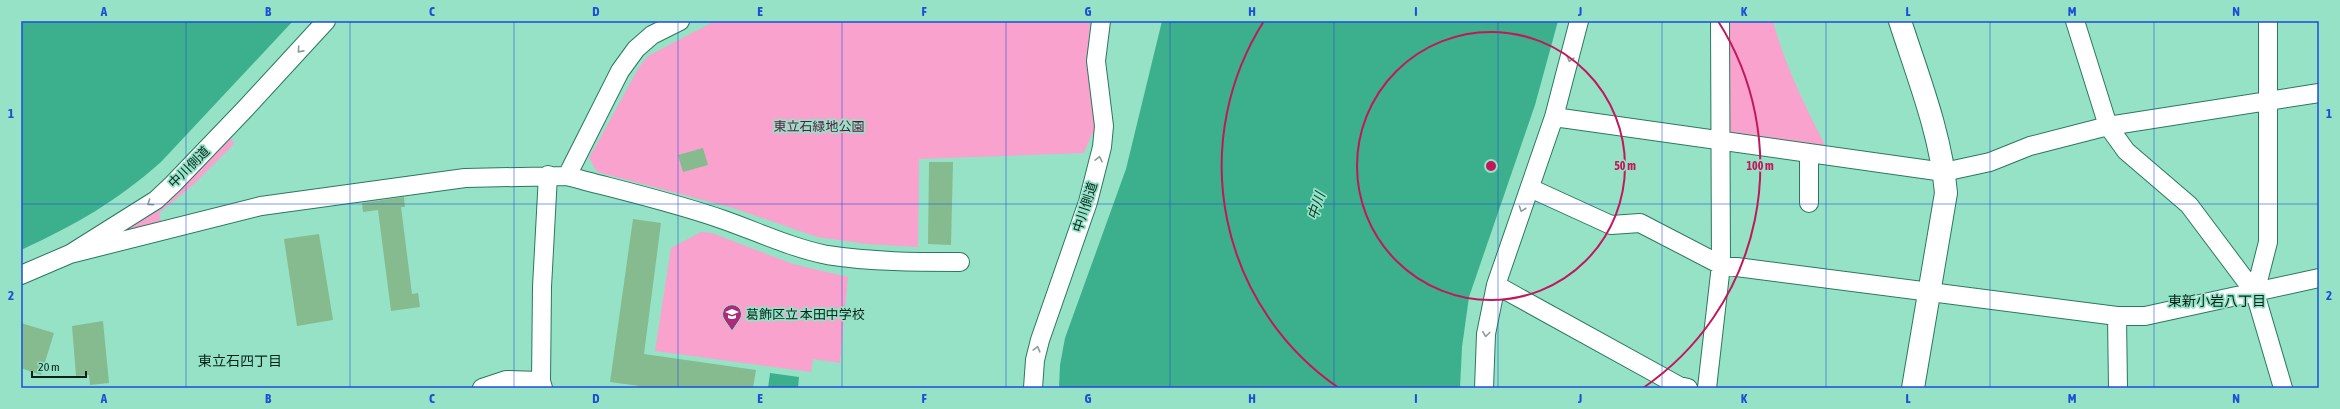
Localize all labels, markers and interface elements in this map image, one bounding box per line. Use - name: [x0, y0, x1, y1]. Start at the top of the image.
- text: A: [100, 4, 108, 19]
- text: B: [265, 4, 272, 19]
- text: C: [429, 4, 435, 19]
- text: D: [592, 4, 600, 19]
- text: E: [757, 4, 763, 19]
- text: F: [921, 4, 927, 19]
- text: G: [1085, 4, 1092, 19]
- text: H: [1248, 4, 1256, 19]
- text: I: [1414, 4, 1418, 19]
- text: J: [1577, 4, 1582, 19]
- text: K: [1741, 4, 1748, 19]
- text: L: [1905, 4, 1911, 19]
- text: M: [2068, 4, 2077, 19]
- text: N: [2232, 4, 2240, 19]
- one-way arrow: [297, 45, 304, 53]
- one-way arrow: [1566, 55, 1575, 62]
- text: 1: [8, 106, 14, 121]
- text: 1: [2326, 106, 2332, 121]
- park label: 東立石緑地公園: [773, 119, 865, 134]
- street label: 中川側道: [165, 143, 213, 191]
- one-way arrow: [1095, 156, 1103, 162]
- centre of rings: [1484, 159, 1498, 173]
- text: 50 m: [1614, 159, 1636, 173]
- text: 100 m: [1746, 159, 1774, 173]
- street label: 中川側道: [1070, 180, 1100, 234]
- water label: 中川: [1304, 188, 1329, 222]
- one-way arrow: [148, 198, 155, 205]
- one-way arrow: [1519, 206, 1527, 213]
- text: 2: [8, 288, 14, 303]
- text: 2: [2326, 288, 2332, 303]
- district label: 東新小岩八丁目: [2168, 293, 2266, 309]
- school or university icon: 葛飾区立 本田中学校: [721, 303, 743, 331]
- place label: 葛飾区立 本田中学校: [746, 307, 865, 322]
- one-way arrow: [1482, 331, 1491, 337]
- one-way arrow: [1033, 346, 1041, 353]
- scale bar: [32, 353, 86, 379]
- district label: 東立石四丁目: [198, 353, 282, 369]
- text: 20 m: [38, 360, 60, 374]
- text: A: [100, 391, 108, 406]
- text: B: [265, 391, 272, 406]
- text: C: [429, 391, 435, 406]
- text: D: [592, 391, 600, 406]
- text: E: [757, 391, 763, 406]
- text: F: [921, 391, 927, 406]
- text: G: [1085, 391, 1092, 406]
- text: H: [1248, 391, 1256, 406]
- text: I: [1414, 391, 1418, 406]
- text: J: [1577, 391, 1582, 406]
- text: K: [1741, 391, 1748, 406]
- text: L: [1905, 391, 1911, 406]
- text: M: [2068, 391, 2077, 406]
- text: N: [2232, 391, 2240, 406]

